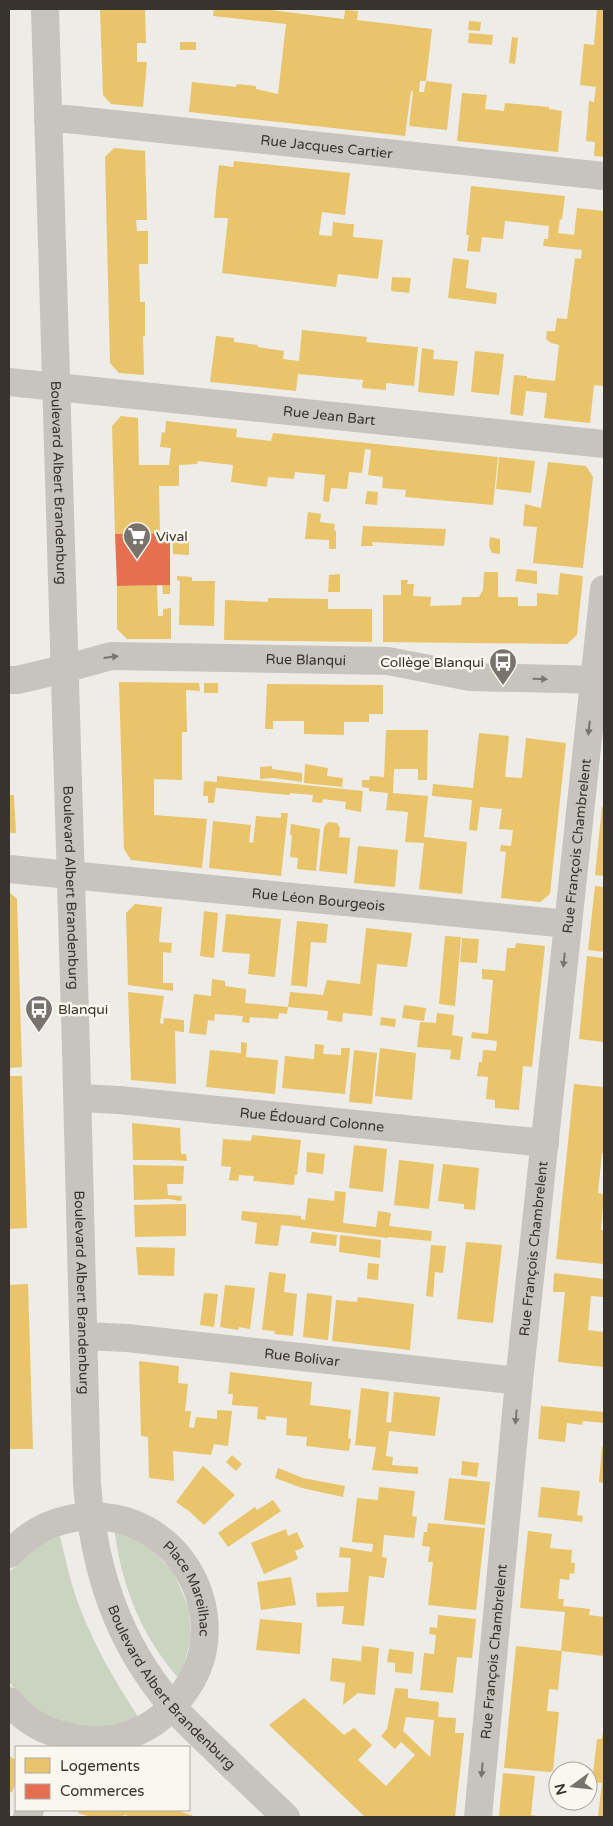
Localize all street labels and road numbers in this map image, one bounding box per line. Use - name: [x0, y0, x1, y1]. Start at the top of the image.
- street label: Rue Jacques Cartier: [260, 131, 394, 162]
- street label: Boulevard Albert Brandenburg: [48, 381, 71, 585]
- street label: Rue Jean Bart: [282, 402, 377, 429]
- street label: Rue Blanqui: [266, 650, 346, 669]
- street label: Rue François Chambrelent: [559, 757, 594, 934]
- street label: Boulevard Albert Brandenburg: [60, 785, 83, 990]
- street label: Rue Léon Bourgeois: [251, 884, 386, 915]
- street label: Rue Édouard Colonne: [239, 1104, 385, 1135]
- street label: Rue François Chambrelent: [515, 1160, 551, 1337]
- street label: Boulevard Albert Brandenburg: [71, 1190, 93, 1395]
- street label: Rue Bolivar: [263, 1345, 341, 1370]
- street label: Place Mareilhac: [159, 1537, 213, 1637]
- street label: Rue François Chambrelent: [477, 1563, 510, 1740]
- street label: Boulevard Albert Brandenburg: [104, 1602, 239, 1773]

